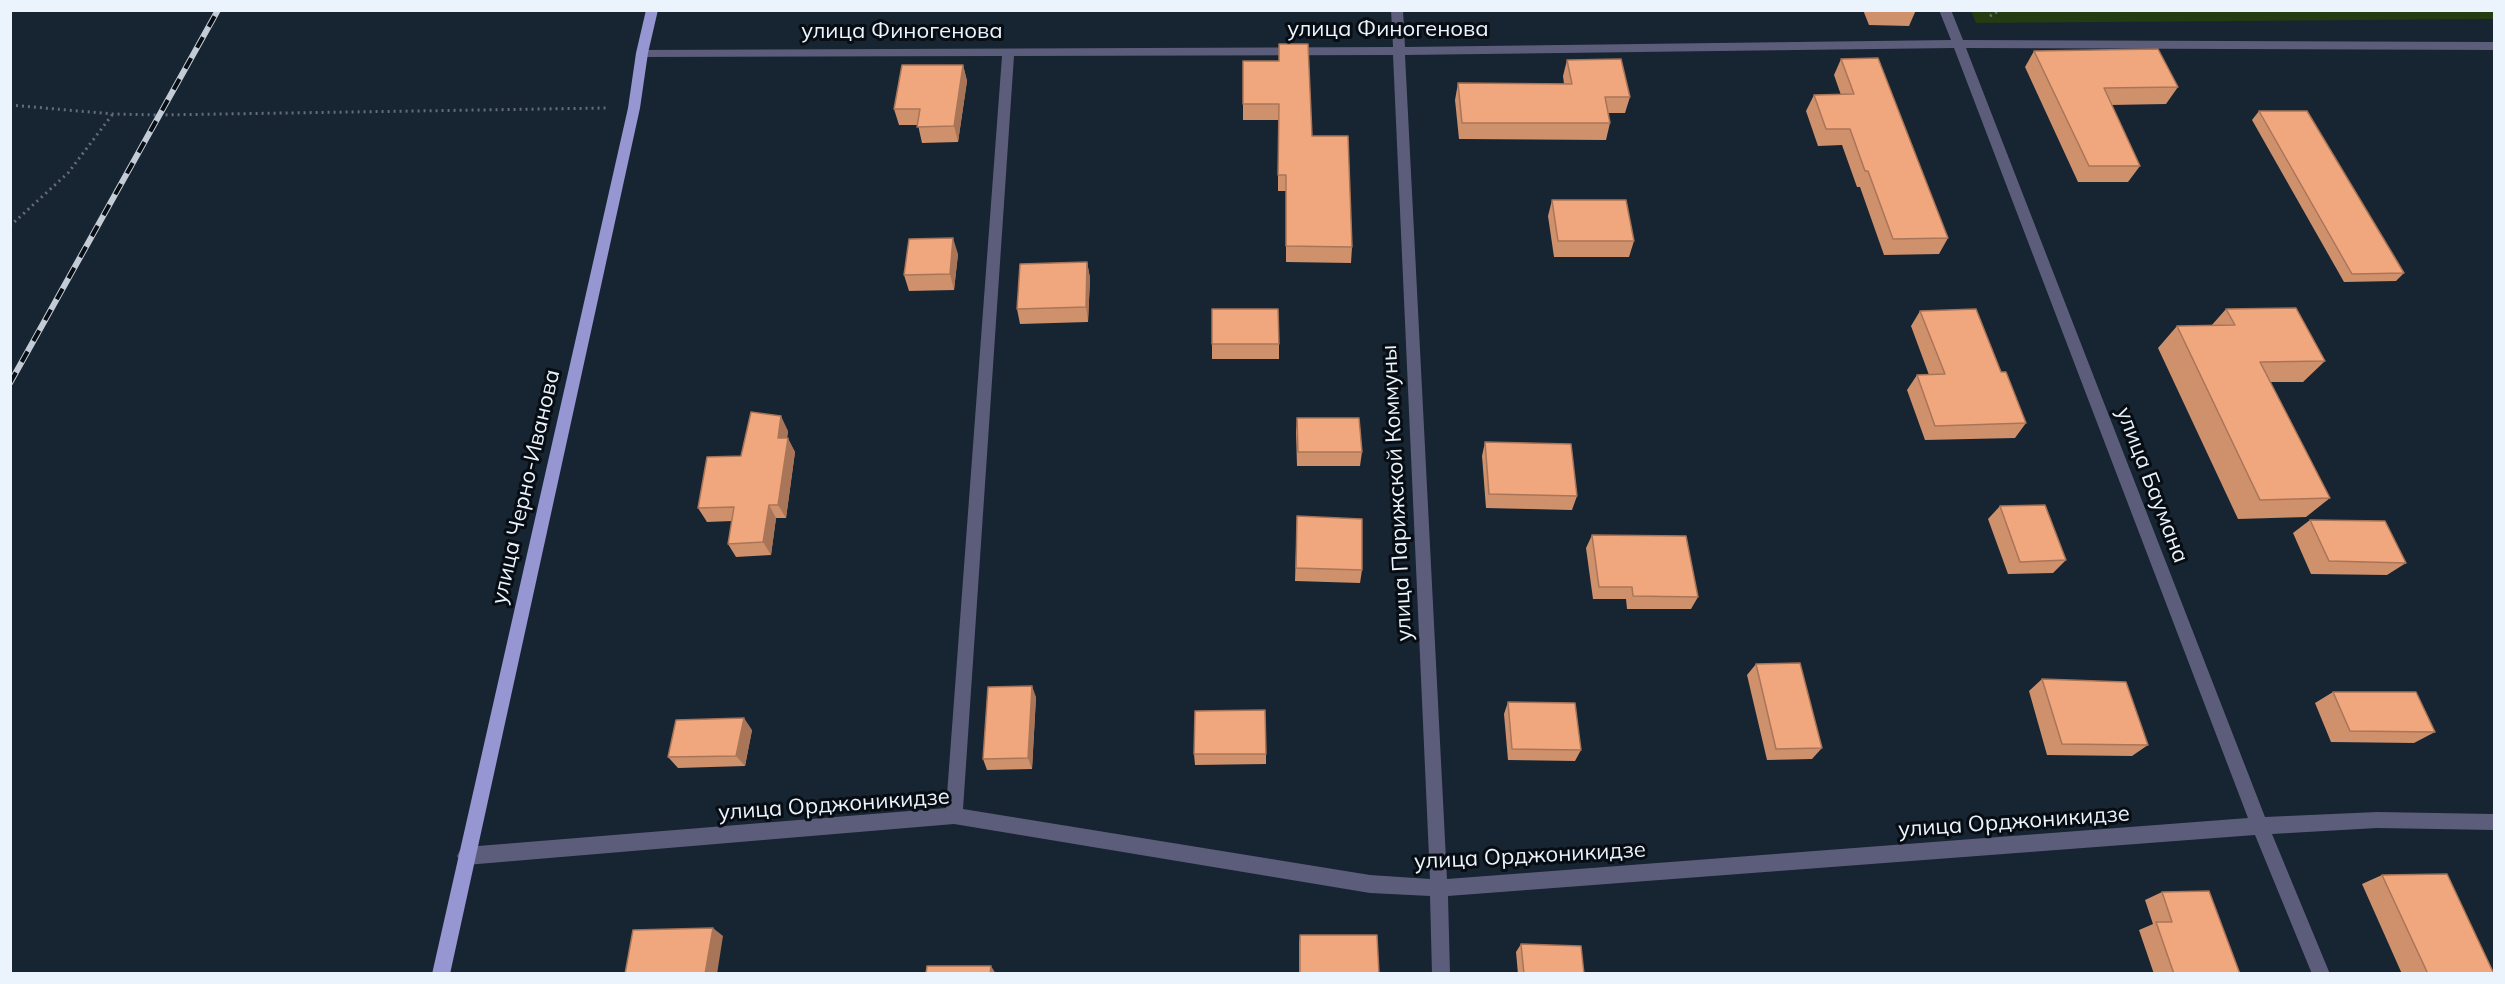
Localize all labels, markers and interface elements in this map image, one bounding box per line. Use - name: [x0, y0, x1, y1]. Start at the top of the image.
- street label: улица Финогенова: [1287, 16, 1489, 42]
- street label: улица Финогенова: [801, 18, 1003, 44]
- street label: улица Парижской Коммуны: [1376, 344, 1418, 642]
- street label: улица Черно-Иванова: [486, 367, 566, 607]
- street label: улица Баумана: [2110, 403, 2194, 567]
- street label: улица Орджоникидзе: [717, 784, 951, 826]
- street label: улица Орджоникидзе: [1897, 801, 2131, 843]
- street label: улица Орджоникидзе: [1413, 837, 1647, 875]

